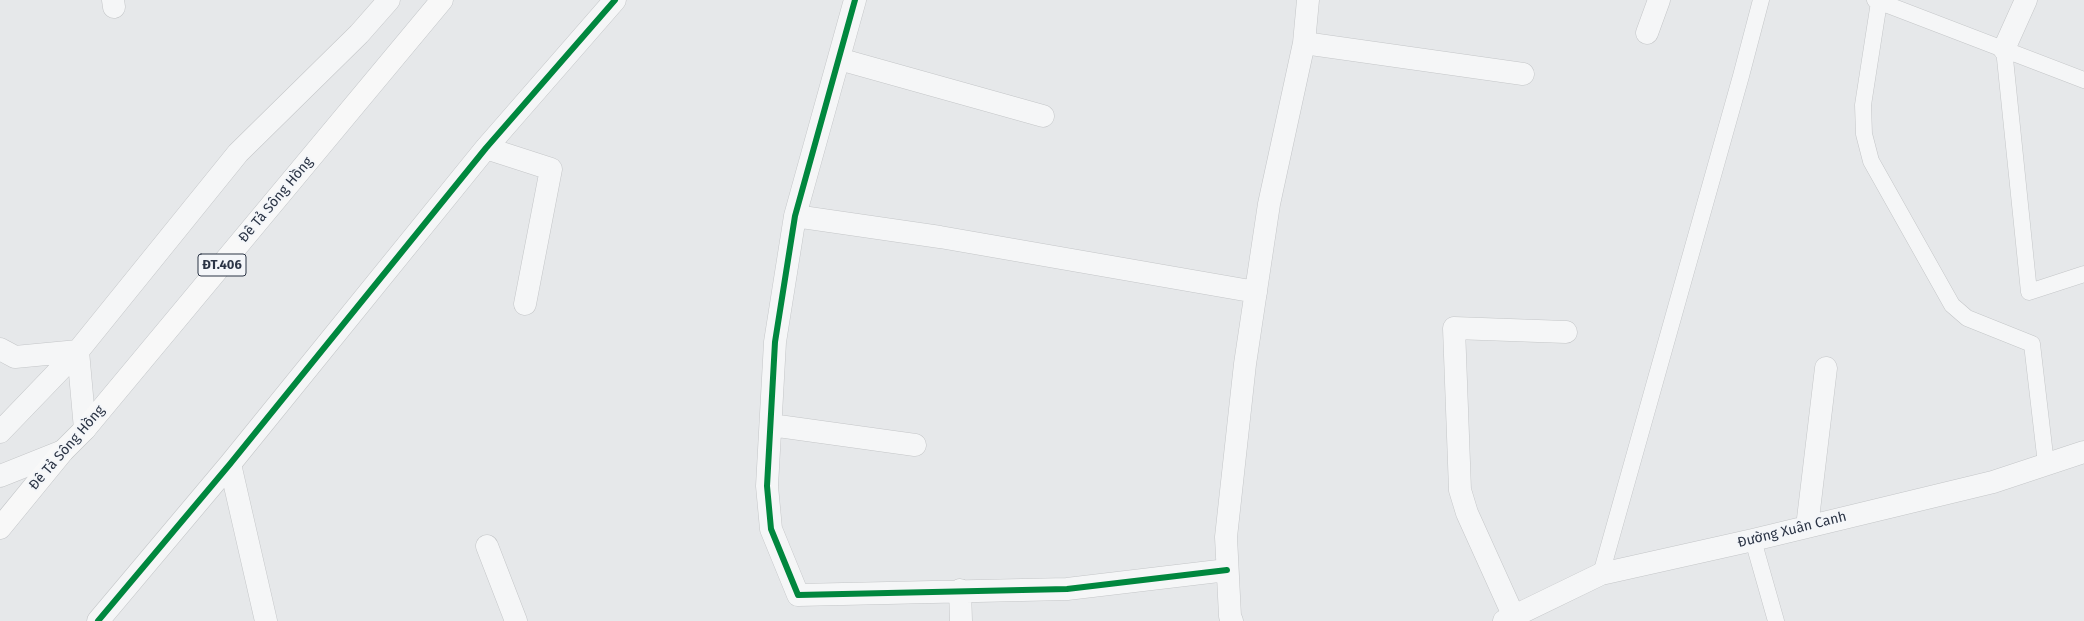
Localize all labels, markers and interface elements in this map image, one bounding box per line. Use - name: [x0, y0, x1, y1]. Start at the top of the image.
- street label: Đê Tả Sông Hồng: [235, 154, 317, 246]
- road number: ĐT.406: [198, 254, 246, 276]
- street label: Đê Tả Sông Hồng: [26, 402, 108, 494]
- street label: Đường Xuân Canh: [1736, 508, 1848, 552]

